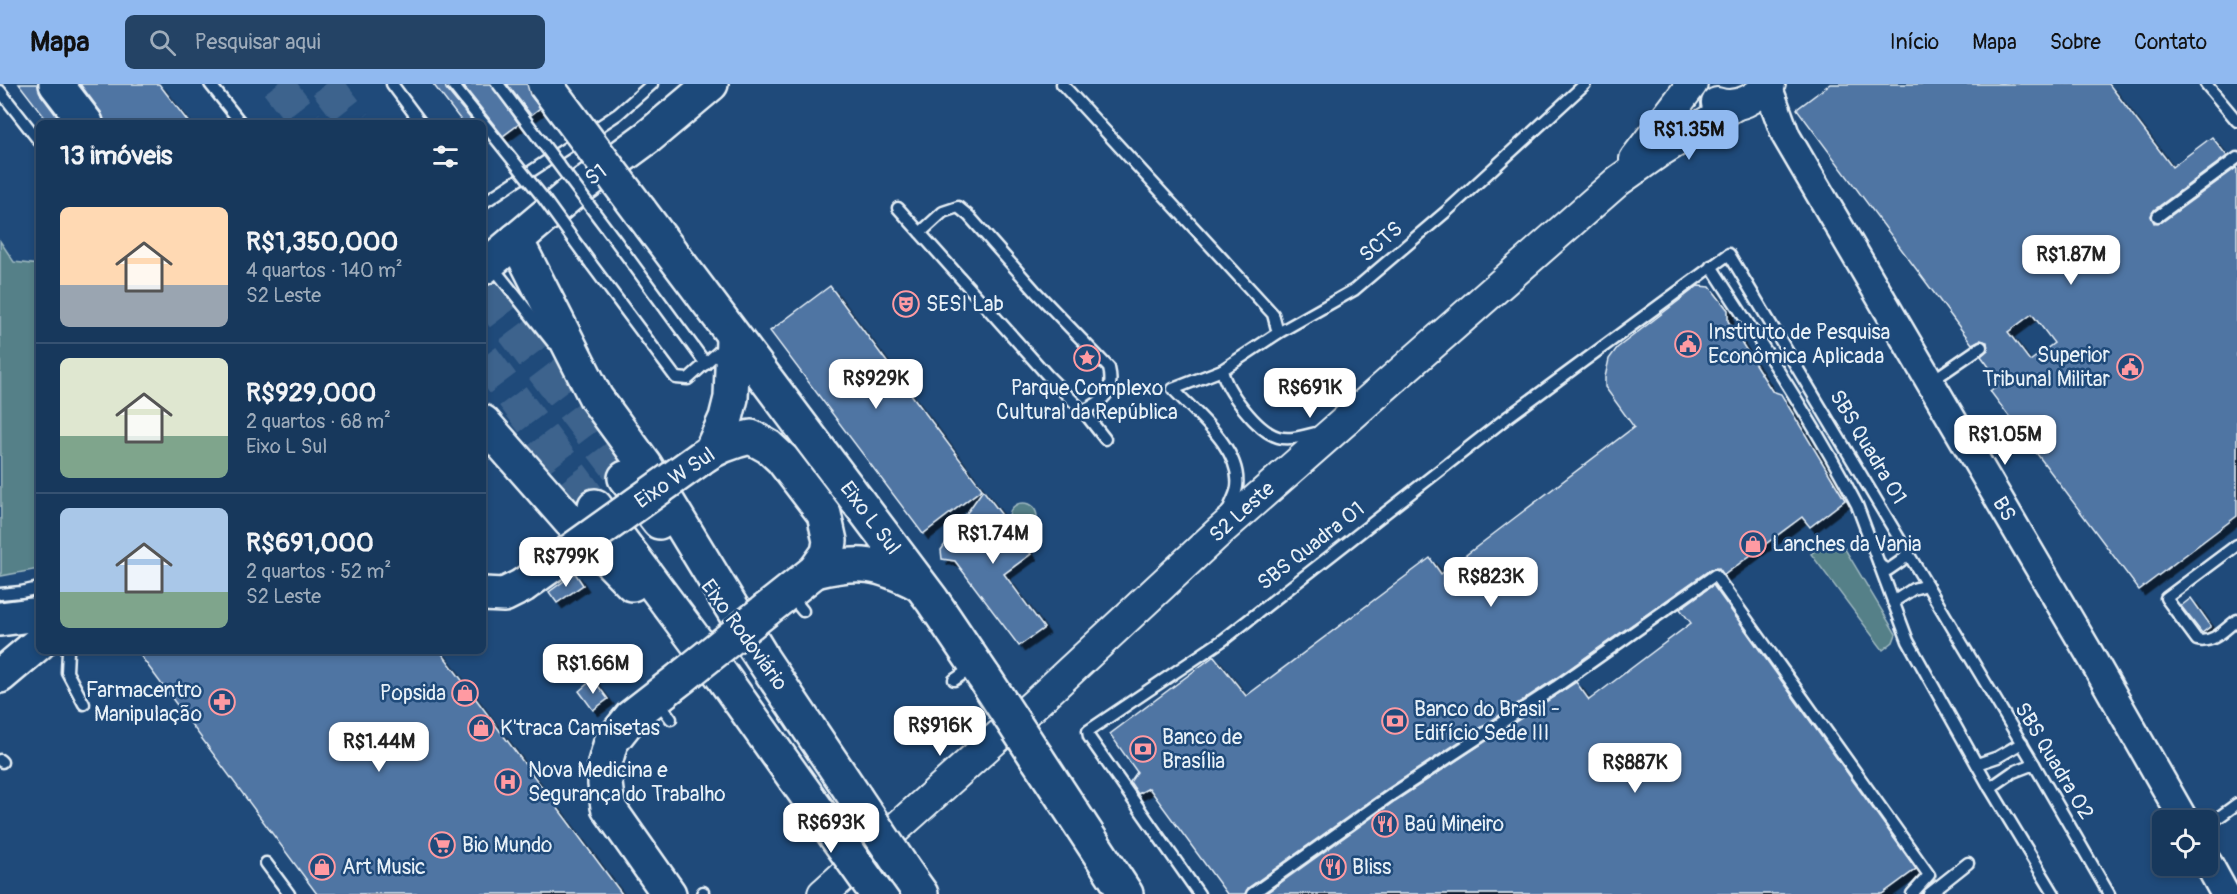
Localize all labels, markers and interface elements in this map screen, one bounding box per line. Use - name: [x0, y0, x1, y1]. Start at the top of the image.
- search box: [125, 15, 545, 69]
- text: Mapa: [30, 25, 89, 60]
- icon: search: [146, 26, 179, 59]
- text: Pesquisar aqui: [194, 28, 321, 56]
- text: Início: [1890, 29, 1939, 56]
- text: Mapa: [1972, 29, 2017, 56]
- text: Sobre: [2050, 29, 2101, 56]
- text: Contato: [2134, 29, 2207, 56]
- pin: R$1.35M: [1634, 110, 1744, 161]
- text: R$1.35M: [1653, 117, 1725, 142]
- text: 13 imóveis: [60, 140, 172, 172]
- icon: filters: [429, 140, 462, 173]
- street label: S1: [580, 158, 612, 192]
- street label: SCTS: [1354, 216, 1408, 268]
- text: R$1,350,000: [246, 226, 398, 258]
- icon: home: [108, 231, 180, 303]
- pin: R$1.87M: [2016, 235, 2126, 286]
- text: R$1.87M: [2036, 242, 2106, 267]
- text: 4 quartos · 140 m²: [246, 258, 403, 283]
- text: S2 Leste: [246, 283, 321, 308]
- theatre icon: SESI Lab: [891, 289, 921, 319]
- place label: SESI Lab: [926, 291, 1004, 318]
- place label: Instituto de Pesquisa Econômica Aplicada: [1708, 319, 1890, 370]
- public building icon: Instituto de Pesquisa Econômica Aplicada: [1673, 329, 1703, 359]
- place label: Superior Tribunal Militar: [1982, 342, 2110, 393]
- place icon: Parque Complexo Cultural da República: [1072, 343, 1102, 373]
- public building icon: Superior Tribunal Militar: [2115, 352, 2145, 382]
- pin: R$929K: [827, 359, 925, 410]
- text: R$929K: [843, 366, 909, 391]
- pin: R$691K: [1261, 368, 1359, 419]
- place label: Parque Complexo Cultural da República: [996, 375, 1178, 426]
- text: R$691K: [1278, 375, 1342, 400]
- text: R$929,000: [246, 377, 376, 409]
- icon: home: [108, 382, 180, 454]
- street label: SBS Quadra 01: [1823, 385, 1913, 509]
- text: 2 quartos · 68 m²: [246, 409, 391, 434]
- pin: R$1.05M: [1950, 415, 2060, 466]
- text: R$1.05M: [1968, 422, 2042, 447]
- text: Eixo L Sul: [246, 434, 327, 459]
- street label: Eixo W Sul: [630, 441, 720, 515]
- street label: S2 Leste: [1204, 475, 1281, 548]
- street label: Eixo L Sul: [834, 476, 906, 560]
- street label: BS: [1986, 492, 2022, 526]
- street label: SBS Quadra 01: [1252, 496, 1370, 596]
- pin: R$1.74M: [938, 514, 1048, 565]
- text: R$1.74M: [957, 521, 1029, 546]
- text: R$691,000: [246, 527, 374, 559]
- shop icon: Lanches da Vania: [1738, 529, 1768, 559]
- place label: Lanches da Vania: [1772, 531, 1921, 558]
- icon: home: [108, 532, 180, 604]
- pin: R$799K: [517, 537, 615, 588]
- text: R$799K: [533, 544, 599, 569]
- pin: R$823K: [1442, 557, 1540, 608]
- text: 2 quartos · 52 m²: [246, 559, 391, 584]
- text: R$823K: [1458, 564, 1524, 589]
- street label: Eixo Rodoviário: [695, 574, 793, 696]
- text: S2 Leste: [246, 584, 321, 609]
- pin: R$1.66M: [538, 644, 648, 695]
- text: R$1.66M: [557, 651, 629, 676]
- place label: Farmacentro Manipulação: [86, 677, 202, 728]
- shop icon: Popsida: [450, 678, 480, 708]
- place label: Popsida: [380, 680, 446, 707]
- pharmacy icon: Farmacentro Manipulação: [207, 687, 237, 717]
- place label: Banco do Brasil - Edifício Sede III: [1414, 696, 1560, 747]
- street label: SBS Quadra 02: [2008, 697, 2100, 825]
- pin: R$916K: [891, 706, 989, 757]
- bank icon: Banco do Brasil - Edifício Sede III: [1380, 706, 1410, 736]
- shop icon: K'traca Camisetas: [466, 713, 496, 743]
- text: R$916K: [908, 713, 972, 738]
- place label: K'traca Camisetas: [500, 715, 661, 742]
- pin: R$1.44M: [324, 722, 434, 773]
- place label: Banco de Brasília: [1162, 724, 1243, 775]
- text: R$1.44M: [343, 729, 415, 754]
- bank icon: Banco de Brasília: [1128, 734, 1158, 764]
- pin: R$887K: [1586, 743, 1684, 794]
- text: R$887K: [1602, 750, 1668, 775]
- place label: Nova Medicina e Segurança do Trabalho: [528, 757, 726, 808]
- hospital icon: Nova Medicina e Segurança do Trabalho: [493, 767, 523, 797]
- pin: R$693K: [782, 803, 880, 854]
- restaurant icon: Baú Mineiro: [1370, 809, 1400, 839]
- text: R$693K: [797, 810, 865, 835]
- map controls: [2152, 810, 2218, 876]
- button: locate: [2152, 810, 2218, 876]
- place label: Baú Mineiro: [1404, 811, 1504, 838]
- supermarket icon: Bio Mundo: [427, 830, 457, 860]
- place label: Bio Mundo: [462, 832, 552, 859]
- shop icon: Art Music: [307, 852, 337, 882]
- restaurant icon: Bliss: [1318, 852, 1348, 882]
- place label: Art Music: [342, 854, 426, 881]
- place label: Bliss: [1352, 854, 1392, 881]

